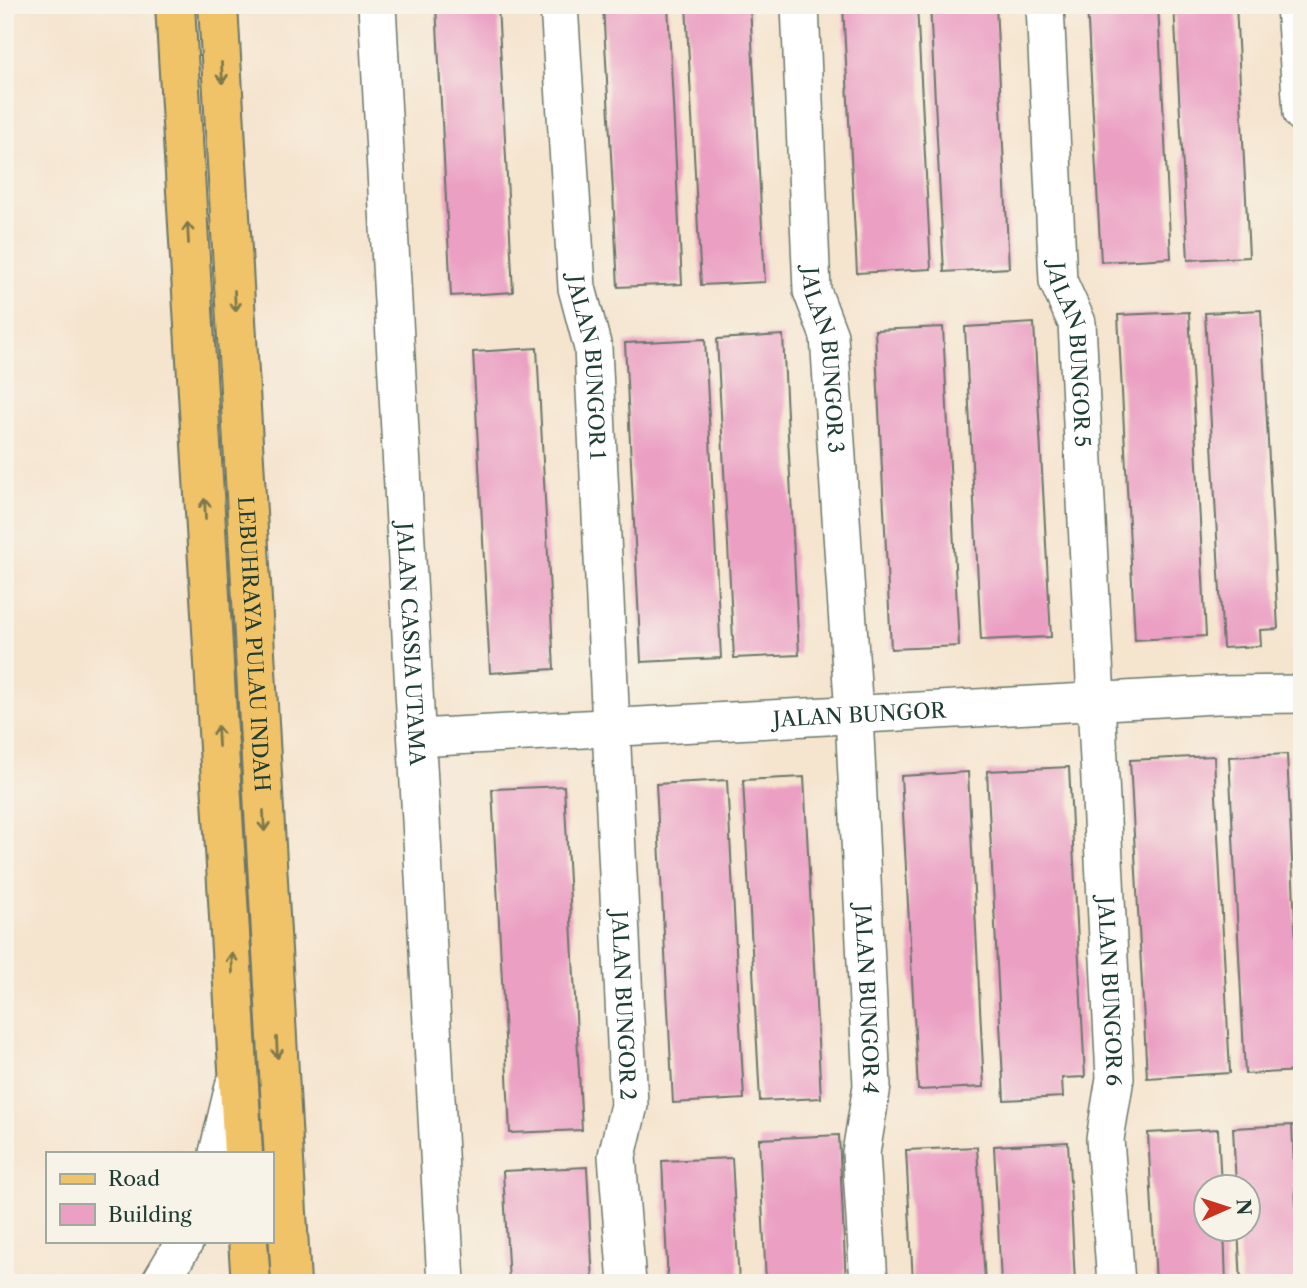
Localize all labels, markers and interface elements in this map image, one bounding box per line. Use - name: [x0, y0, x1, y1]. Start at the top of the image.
- one-way arrow: [215, 62, 228, 85]
- one-way arrow: [182, 221, 195, 244]
- street label: JALAN BUNGOR 5: [1044, 259, 1096, 448]
- street label: JALAN BUNGOR 3: [798, 264, 849, 454]
- street label: JALAN BUNGOR 1: [563, 271, 611, 460]
- one-way arrow: [228, 289, 241, 312]
- street label: LEBUHRAYA PULAU INDAH: [234, 496, 275, 792]
- one-way arrow: [198, 497, 211, 520]
- street label: JALAN CASSIA UTAMA: [392, 519, 431, 767]
- street label: JALAN BUNGOR: [769, 697, 948, 731]
- one-way arrow: [211, 725, 224, 748]
- one-way arrow: [258, 809, 271, 832]
- street label: JALAN BUNGOR 6: [1093, 893, 1128, 1088]
- street label: JALAN BUNGOR 4: [851, 901, 885, 1096]
- street label: JALAN BUNGOR 2: [607, 907, 641, 1101]
- one-way arrow: [225, 952, 238, 975]
- one-way arrow: [271, 1037, 284, 1059]
- legend: [46, 1152, 273, 1242]
- text: Road: [108, 1166, 160, 1191]
- north arrow: [1192, 1172, 1262, 1242]
- text: N: [1232, 1198, 1255, 1216]
- text: Building: [108, 1202, 193, 1227]

